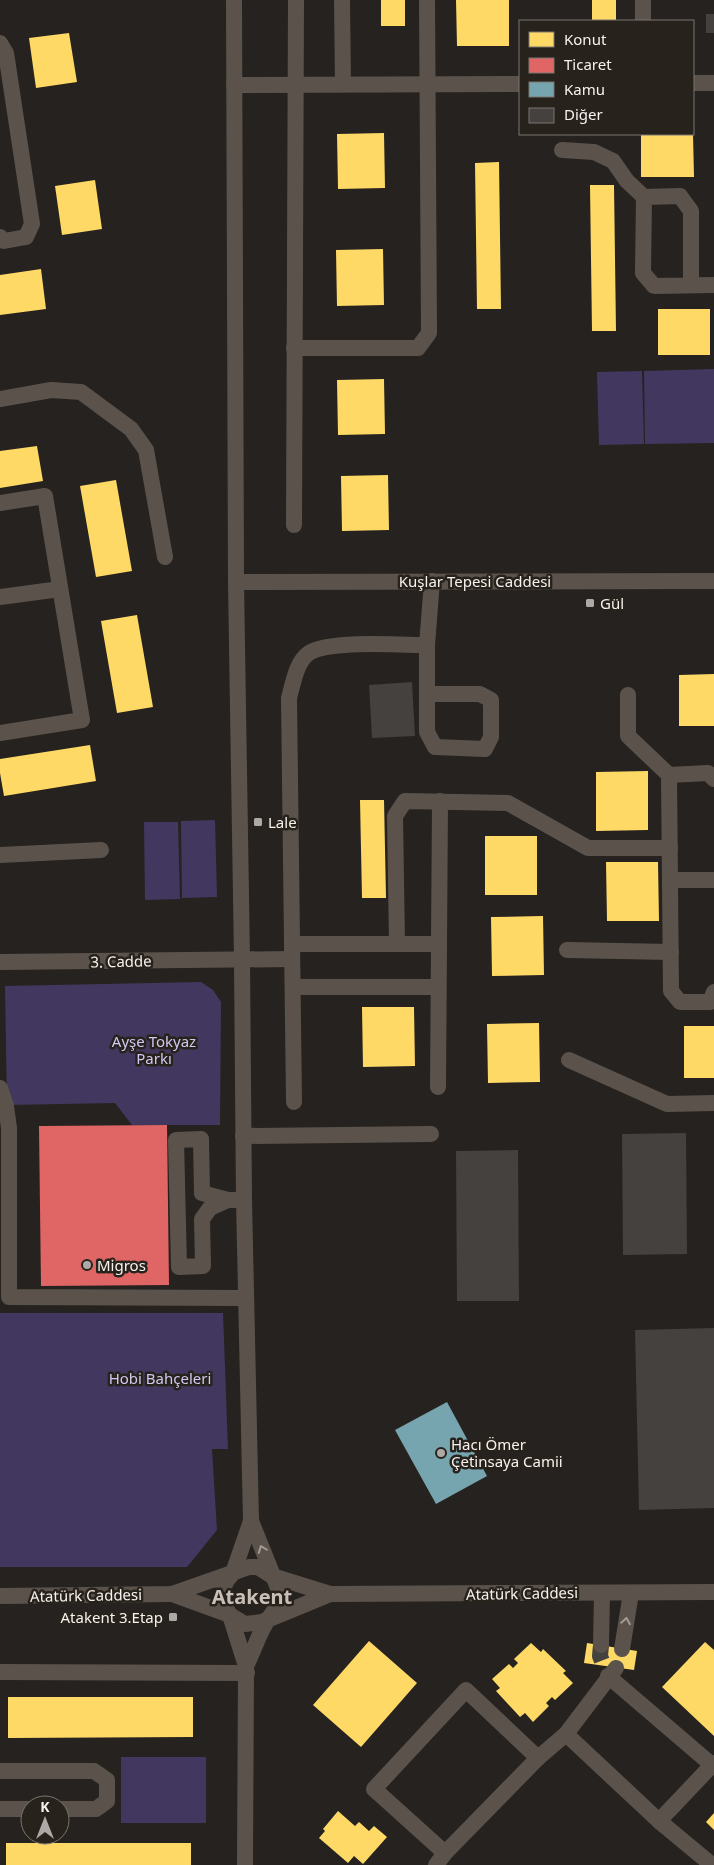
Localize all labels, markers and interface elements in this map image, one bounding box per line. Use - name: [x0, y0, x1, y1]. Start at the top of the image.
- legend: [519, 20, 694, 135]
- text: Konut: [564, 29, 607, 49]
- text: Ticaret: [564, 54, 612, 74]
- text: Kamu: [564, 79, 605, 99]
- text: Diğer: [564, 104, 603, 124]
- street label: Kuşlar Tepesi Caddesi: [399, 571, 551, 591]
- place label: Gül: [600, 593, 624, 613]
- marker: Gül: [584, 597, 596, 609]
- place label: Lale: [268, 812, 297, 832]
- marker: Lale: [252, 816, 264, 828]
- street label: 3. Cadde: [90, 950, 152, 972]
- park label: Ayşe Tokyaz Parkı: [112, 1031, 196, 1068]
- place label: Migros: [97, 1255, 146, 1275]
- marker: Migros: [81, 1259, 93, 1271]
- park label: Hobi Bahçeleri: [109, 1368, 211, 1388]
- place label: Hacı Ömer Çetinsaya Camii: [451, 1434, 563, 1471]
- marker: Hacı Ömer Çetinsaya Camii: [435, 1447, 447, 1459]
- one-way arrow: [258, 1545, 268, 1553]
- street label: Atatürk Caddesi: [466, 1582, 578, 1604]
- district label: Atakent: [212, 1583, 293, 1610]
- street label: Atatürk Caddesi: [30, 1584, 142, 1606]
- place label: Atakent 3.Etap: [61, 1607, 163, 1627]
- marker: Atakent 3.Etap: [167, 1611, 179, 1623]
- one-way arrow: [621, 1617, 631, 1625]
- north arrow: [20, 1795, 70, 1845]
- text: K: [40, 1797, 50, 1816]

